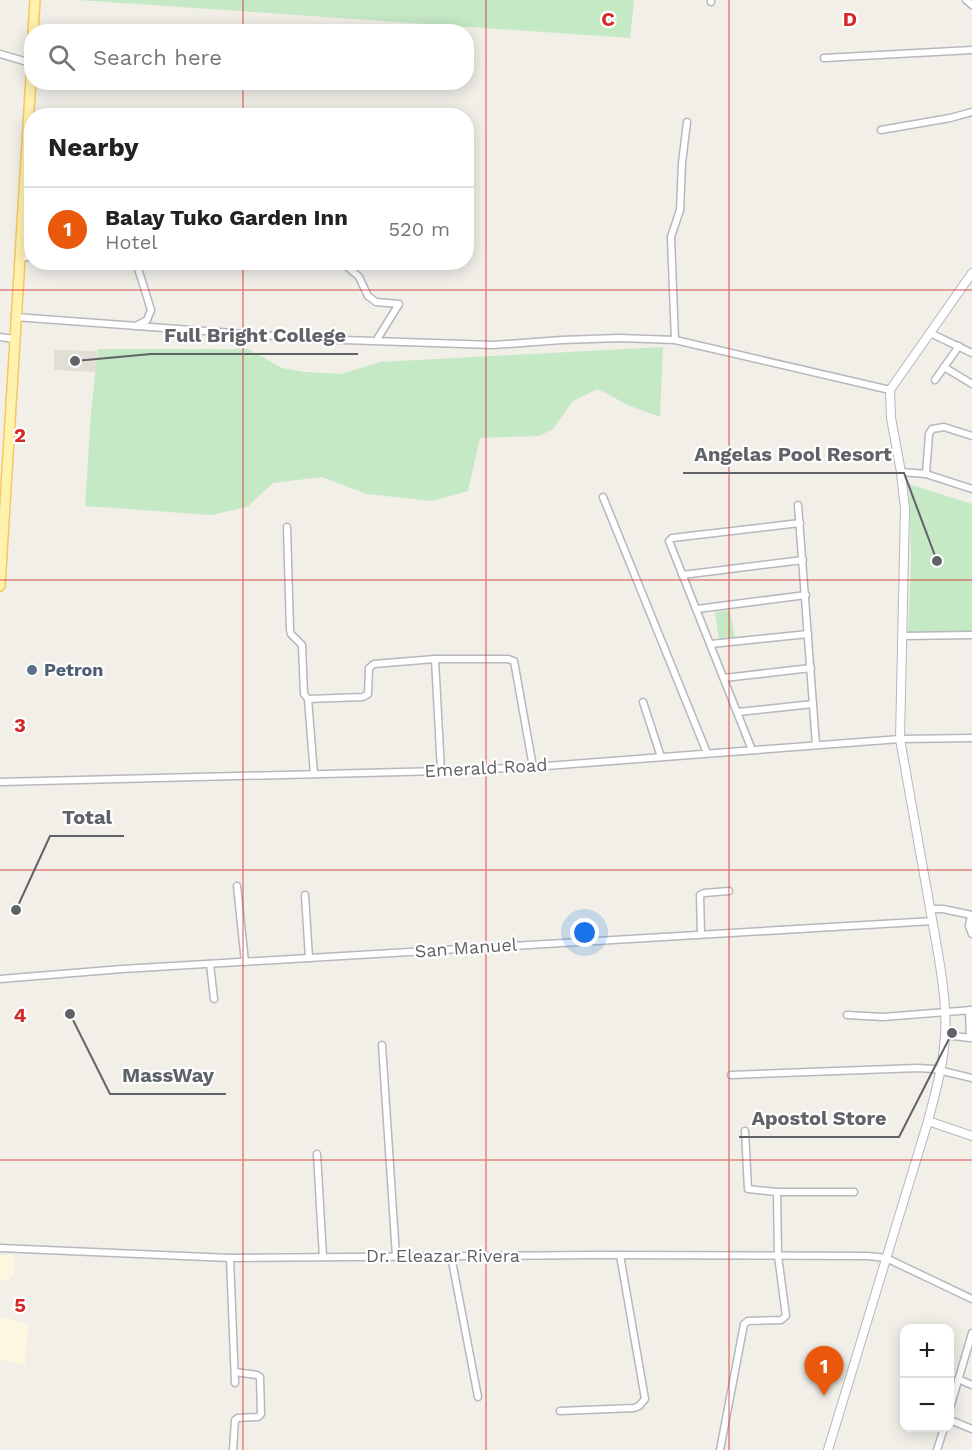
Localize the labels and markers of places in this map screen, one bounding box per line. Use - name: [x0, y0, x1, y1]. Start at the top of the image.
- callout: Full Bright College: [151, 316, 358, 354]
- callout: Angelas Pool Resort: [683, 435, 904, 473]
- place label: Petron: [44, 659, 104, 680]
- marker: Petron: [25, 663, 39, 677]
- callout: Total: [50, 798, 124, 836]
- callout: MassWay: [110, 1056, 226, 1094]
- callout: Apostol Store: [739, 1099, 899, 1137]
- pin: 1: [804, 1346, 844, 1396]

